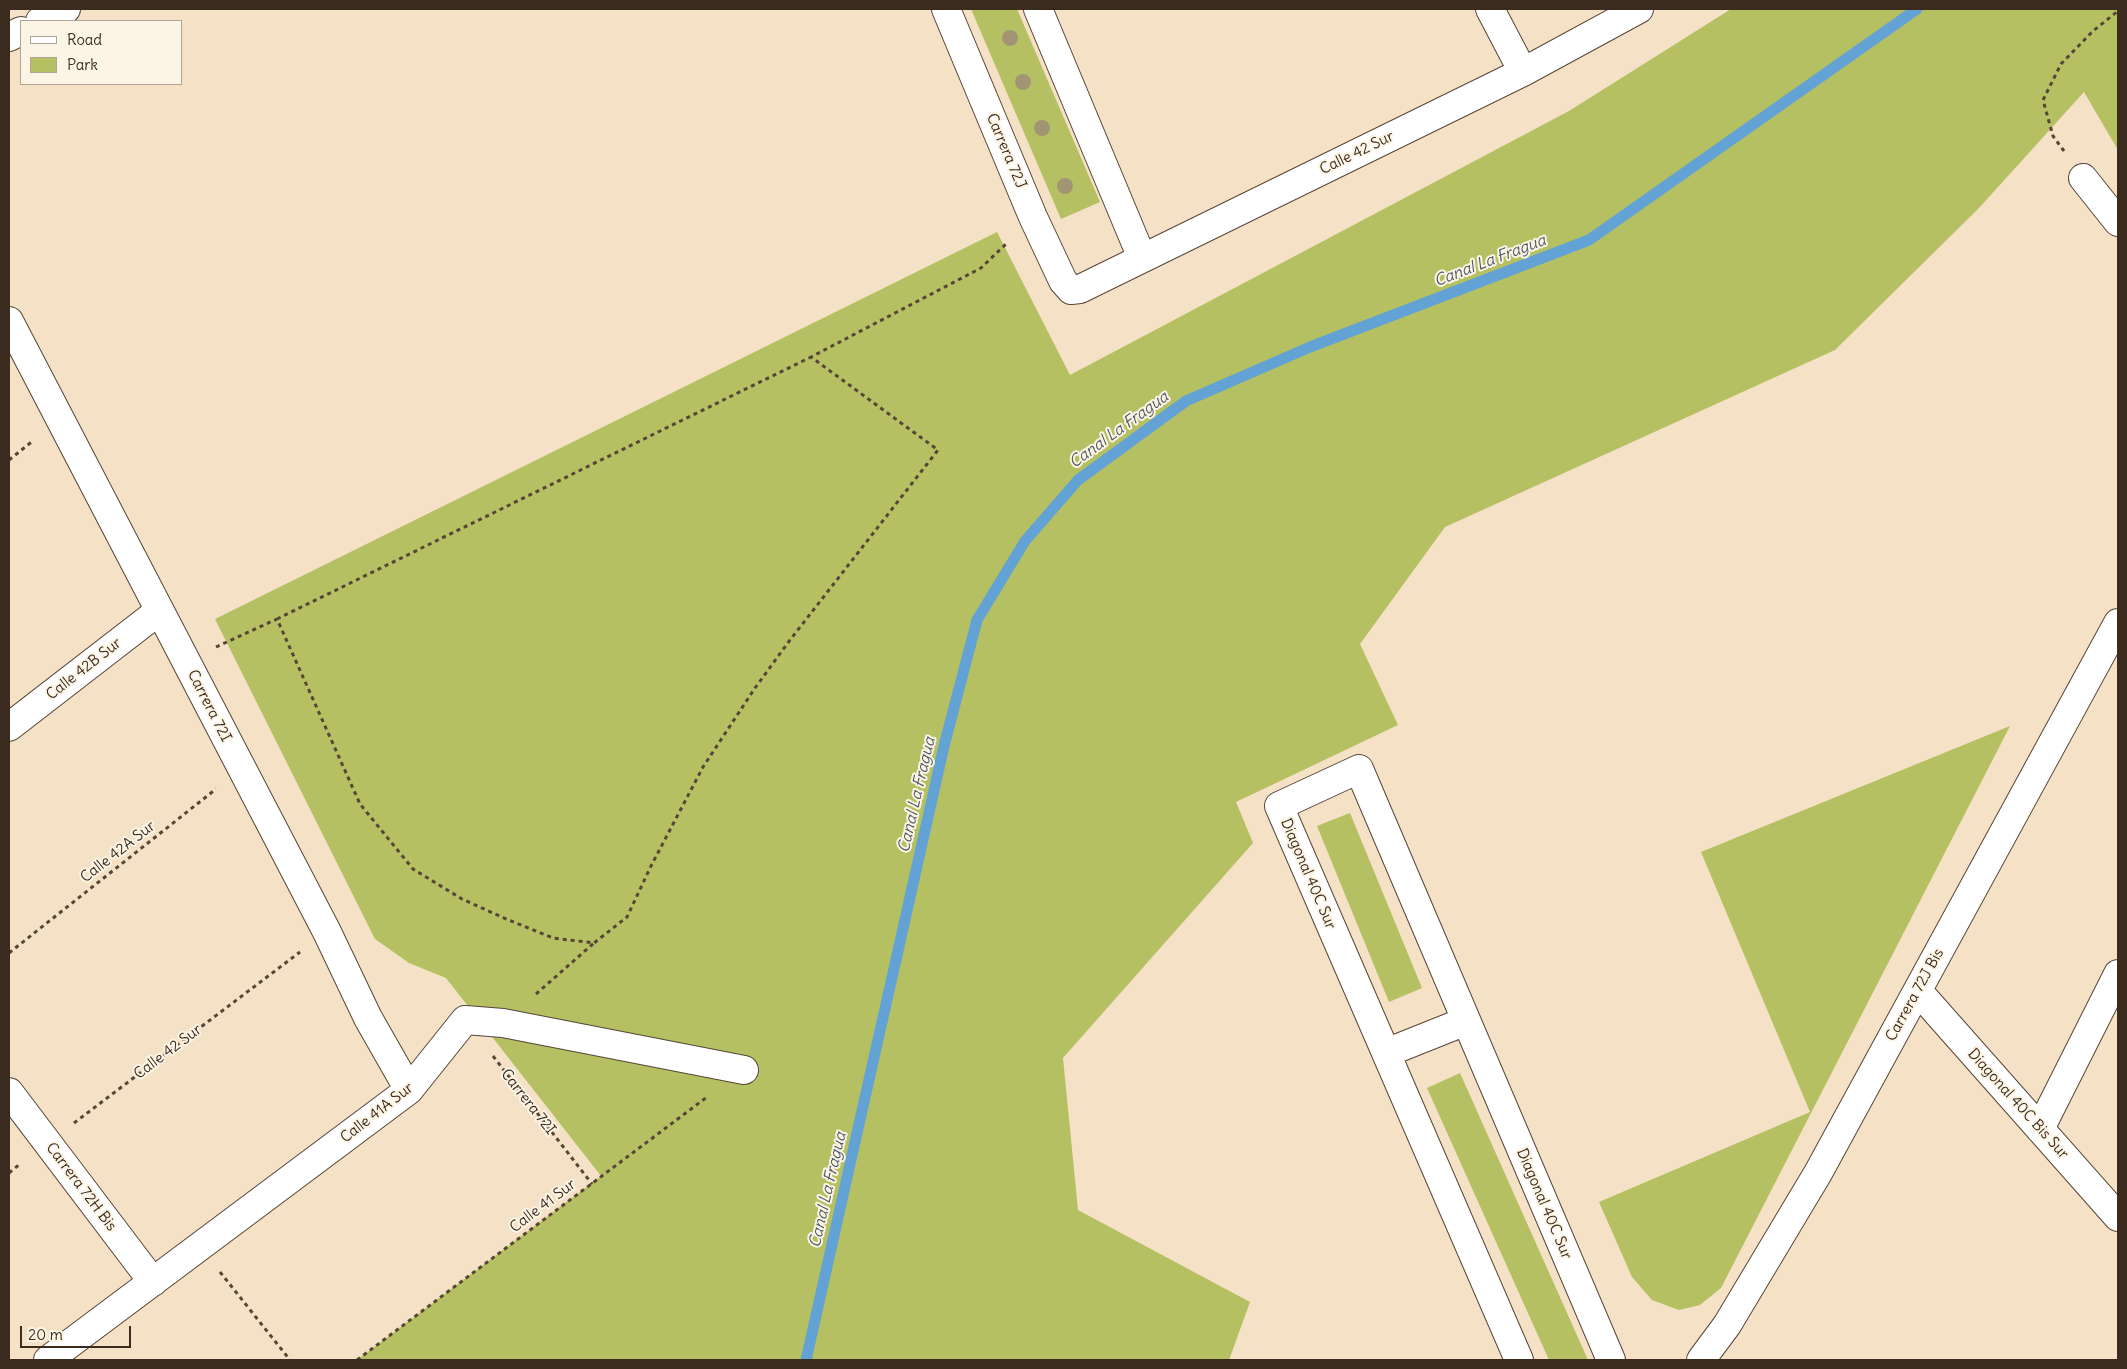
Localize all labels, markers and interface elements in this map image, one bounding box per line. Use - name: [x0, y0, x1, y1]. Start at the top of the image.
- legend: [20, 20, 182, 85]
- text: Road: [67, 30, 102, 49]
- text: Park: [67, 55, 98, 74]
- street label: Carrera 72J: [982, 111, 1030, 191]
- street label: Calle 42 Sur: [1317, 127, 1397, 179]
- water label: Canal La Fragua: [1431, 231, 1549, 291]
- water label: Canal La Fragua: [1066, 388, 1172, 472]
- street label: Calle 42B Sur: [43, 634, 125, 704]
- street label: Carrera 72I: [183, 667, 235, 745]
- water label: Canal La Fragua: [894, 735, 940, 855]
- street label: Diagonal 40C Sur: [1277, 816, 1339, 932]
- street label: Calle 42A Sur: [77, 817, 159, 887]
- street label: Carrera 72J Bis: [1882, 945, 1948, 1045]
- street label: Calle 42 Sur: [130, 1021, 206, 1083]
- street label: Diagonal 40C Bis Sur: [1964, 1045, 2072, 1163]
- street label: Carrera 72I: [497, 1066, 559, 1138]
- street label: Calle 41A Sur: [337, 1079, 417, 1147]
- water label: Canal La Fragua: [805, 1130, 851, 1250]
- street label: Carrera 72H Bis: [42, 1139, 120, 1235]
- street label: Diagonal 40C Sur: [1513, 1146, 1575, 1262]
- street label: Calle 41 Sur: [506, 1175, 580, 1237]
- scale bar: [22, 1316, 134, 1348]
- text: 20 m: [28, 1325, 63, 1344]

